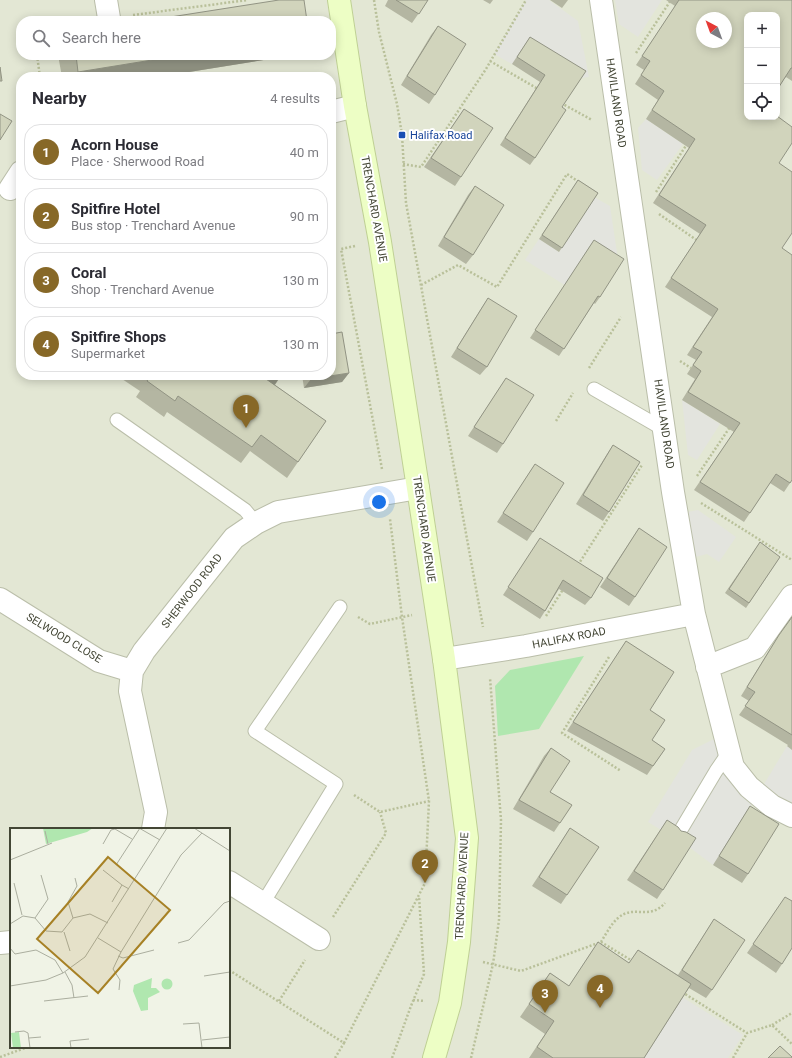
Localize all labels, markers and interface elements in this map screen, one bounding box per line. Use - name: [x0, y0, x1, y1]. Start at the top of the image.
- north arrow: [696, 12, 732, 48]
- map controls: [744, 12, 780, 120]
- button: +: [744, 12, 780, 48]
- search box: [16, 16, 336, 60]
- icon: search: [30, 27, 52, 49]
- text: Search here: [62, 29, 141, 47]
- button: −: [744, 48, 780, 84]
- street label: HAVILLAND ROAD: [603, 57, 629, 149]
- button: locate: [744, 84, 780, 120]
- text: Nearby: [32, 88, 87, 108]
- text: 4 results: [270, 91, 320, 106]
- place label: Halifax Road: [410, 129, 472, 142]
- marker: Halifax Road: [397, 130, 407, 140]
- text: Acorn House: [71, 136, 158, 154]
- text: 1: [42, 145, 50, 160]
- text: 40 m: [290, 145, 319, 160]
- text: Place · Sherwood Road: [71, 154, 204, 169]
- street label: TRENCHARD AVENUE: [358, 155, 390, 263]
- text: Spitfire Hotel: [71, 200, 160, 218]
- text: 2: [42, 209, 50, 224]
- text: 90 m: [290, 209, 319, 224]
- text: Bus stop · Trenchard Avenue: [71, 218, 235, 233]
- text: Coral: [71, 264, 107, 282]
- text: 3: [42, 273, 50, 288]
- text: 130 m: [282, 273, 319, 288]
- text: Shop · Trenchard Avenue: [71, 282, 214, 297]
- text: Spitfire Shops: [71, 328, 166, 346]
- text: 4: [42, 337, 50, 352]
- text: 130 m: [282, 337, 319, 352]
- text: Supermarket: [71, 346, 145, 361]
- street label: HAVILLAND ROAD: [651, 378, 677, 470]
- pin: 1: [233, 395, 259, 428]
- street label: TRENCHARD AVENUE: [410, 475, 438, 583]
- your location: [369, 492, 389, 512]
- street label: SHERWOOD ROAD: [159, 551, 225, 631]
- street label: SELWOOD CLOSE: [24, 610, 104, 666]
- street label: HALIFAX ROAD: [531, 624, 607, 652]
- inset map: [10, 828, 230, 1048]
- street label: TRENCHARD AVENUE: [453, 832, 471, 940]
- pin: 2: [412, 850, 438, 883]
- pin: 4: [587, 975, 613, 1008]
- pin: 3: [532, 980, 558, 1013]

